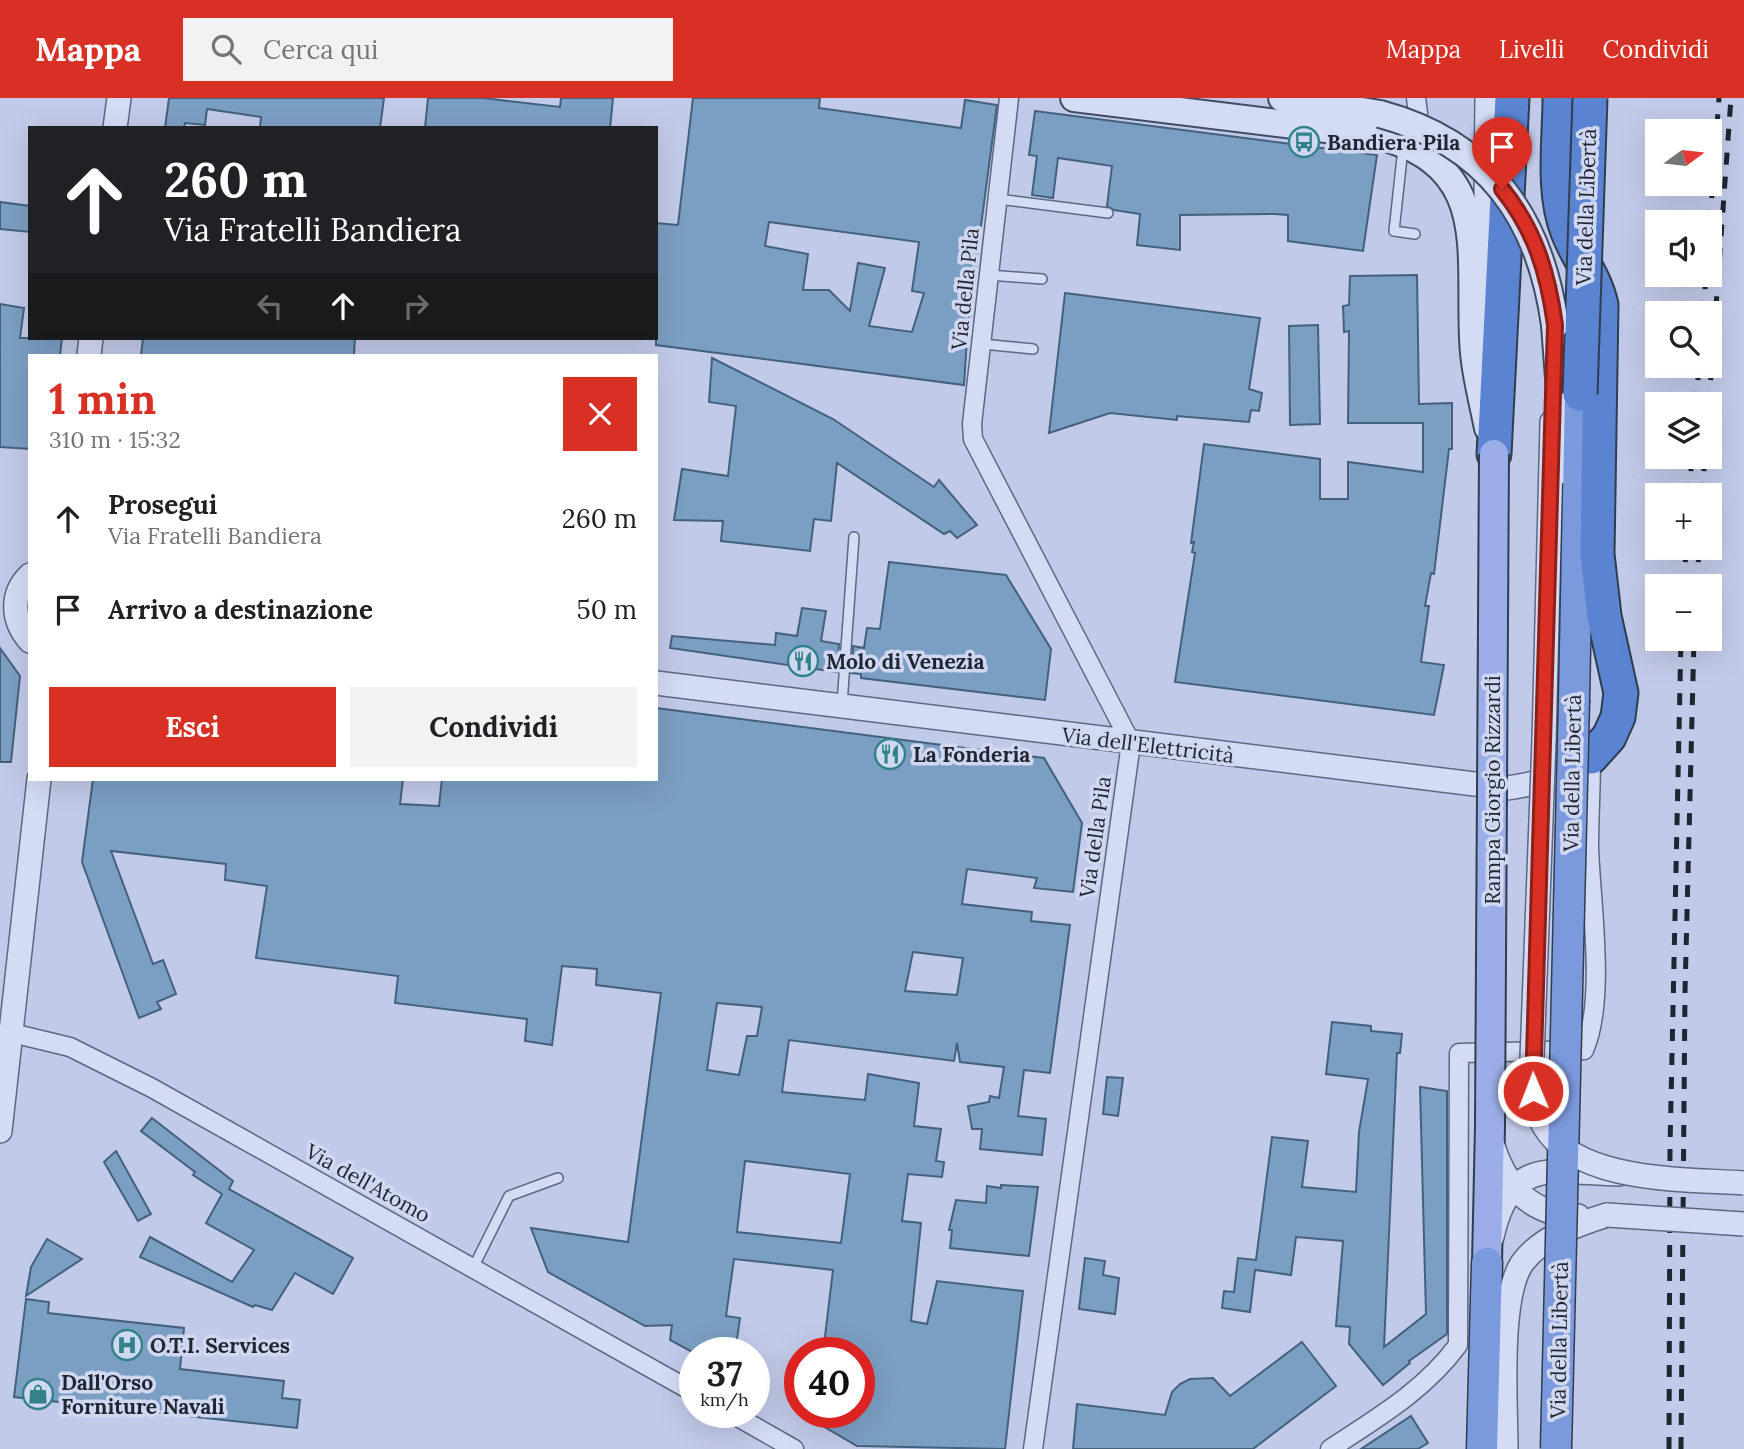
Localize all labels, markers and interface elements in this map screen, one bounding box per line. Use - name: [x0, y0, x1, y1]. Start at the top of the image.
- search box: [183, 18, 673, 81]
- text: Mappa: [35, 28, 141, 70]
- icon: search: [207, 30, 245, 68]
- text: Cerca qui: [263, 33, 378, 66]
- text: Mappa: [1386, 34, 1461, 65]
- text: Livelli: [1499, 34, 1565, 65]
- text: Condividi: [1603, 34, 1709, 65]
- pin: [1472, 117, 1532, 189]
- north arrow: [1645, 119, 1722, 196]
- map controls: [1645, 119, 1722, 651]
- bus stop icon: Bandiera Pila: [1287, 125, 1321, 159]
- icon: arrive: [1483, 128, 1521, 166]
- street label: Via della Libertà: [1570, 128, 1602, 287]
- place label: Bandiera Pila: [1327, 129, 1460, 156]
- text: 260 m: [164, 148, 307, 210]
- icon: ahead: [49, 154, 140, 245]
- text: Via Fratelli Bandiera: [164, 209, 461, 250]
- button: sound: [1645, 210, 1722, 287]
- street label: Via della Pila: [945, 226, 985, 352]
- icon: left: [251, 287, 289, 325]
- icon: ahead: [324, 287, 362, 325]
- icon: right: [397, 287, 435, 325]
- button: search: [1645, 301, 1722, 378]
- text: 1 min: [49, 372, 156, 426]
- button: close: [563, 377, 637, 451]
- button: layers: [1645, 392, 1722, 469]
- text: 310 m · 15:32: [49, 425, 181, 454]
- button: +: [1645, 483, 1722, 560]
- text: Prosegui: [108, 488, 217, 521]
- icon: ahead: [49, 500, 87, 538]
- text: 260 m: [562, 502, 637, 535]
- text: Via Fratelli Bandiera: [108, 521, 322, 550]
- button: −: [1645, 574, 1722, 651]
- icon: arrive: [49, 591, 87, 629]
- text: Arrivo a destinazione: [108, 593, 373, 626]
- text: 50 m: [577, 593, 637, 626]
- restaurant icon: Molo di Venezia: [786, 644, 820, 678]
- place label: Molo di Venezia: [826, 648, 984, 675]
- street label: Rampa Giorgio Rizzardi: [1479, 675, 1506, 905]
- button: Esci: [49, 687, 336, 767]
- button: Condividi: [350, 687, 637, 767]
- street label: Via della Libertà: [1557, 694, 1587, 853]
- street label: Via dell'Elettricità: [1059, 721, 1236, 769]
- restaurant icon: La Fonderia: [873, 737, 907, 771]
- place label: La Fonderia: [913, 741, 1030, 768]
- street label: Via della Pila: [1073, 774, 1117, 901]
- position arrow: [1496, 1054, 1570, 1128]
- street label: Via dell'Atomo: [300, 1137, 435, 1228]
- street label: Via della Libertà: [1544, 1261, 1574, 1420]
- hospital icon: O.T.I. Services: [110, 1328, 144, 1362]
- place label: O.T.I. Services: [150, 1332, 290, 1359]
- speed limit sign: 40: [784, 1337, 875, 1428]
- text: 37: [706, 1351, 743, 1396]
- place label: Dall'Orso Forniture Navali: [61, 1369, 225, 1420]
- shop icon: Dall'Orso Forniture Navali: [21, 1377, 55, 1411]
- text: km/h: [700, 1388, 749, 1411]

